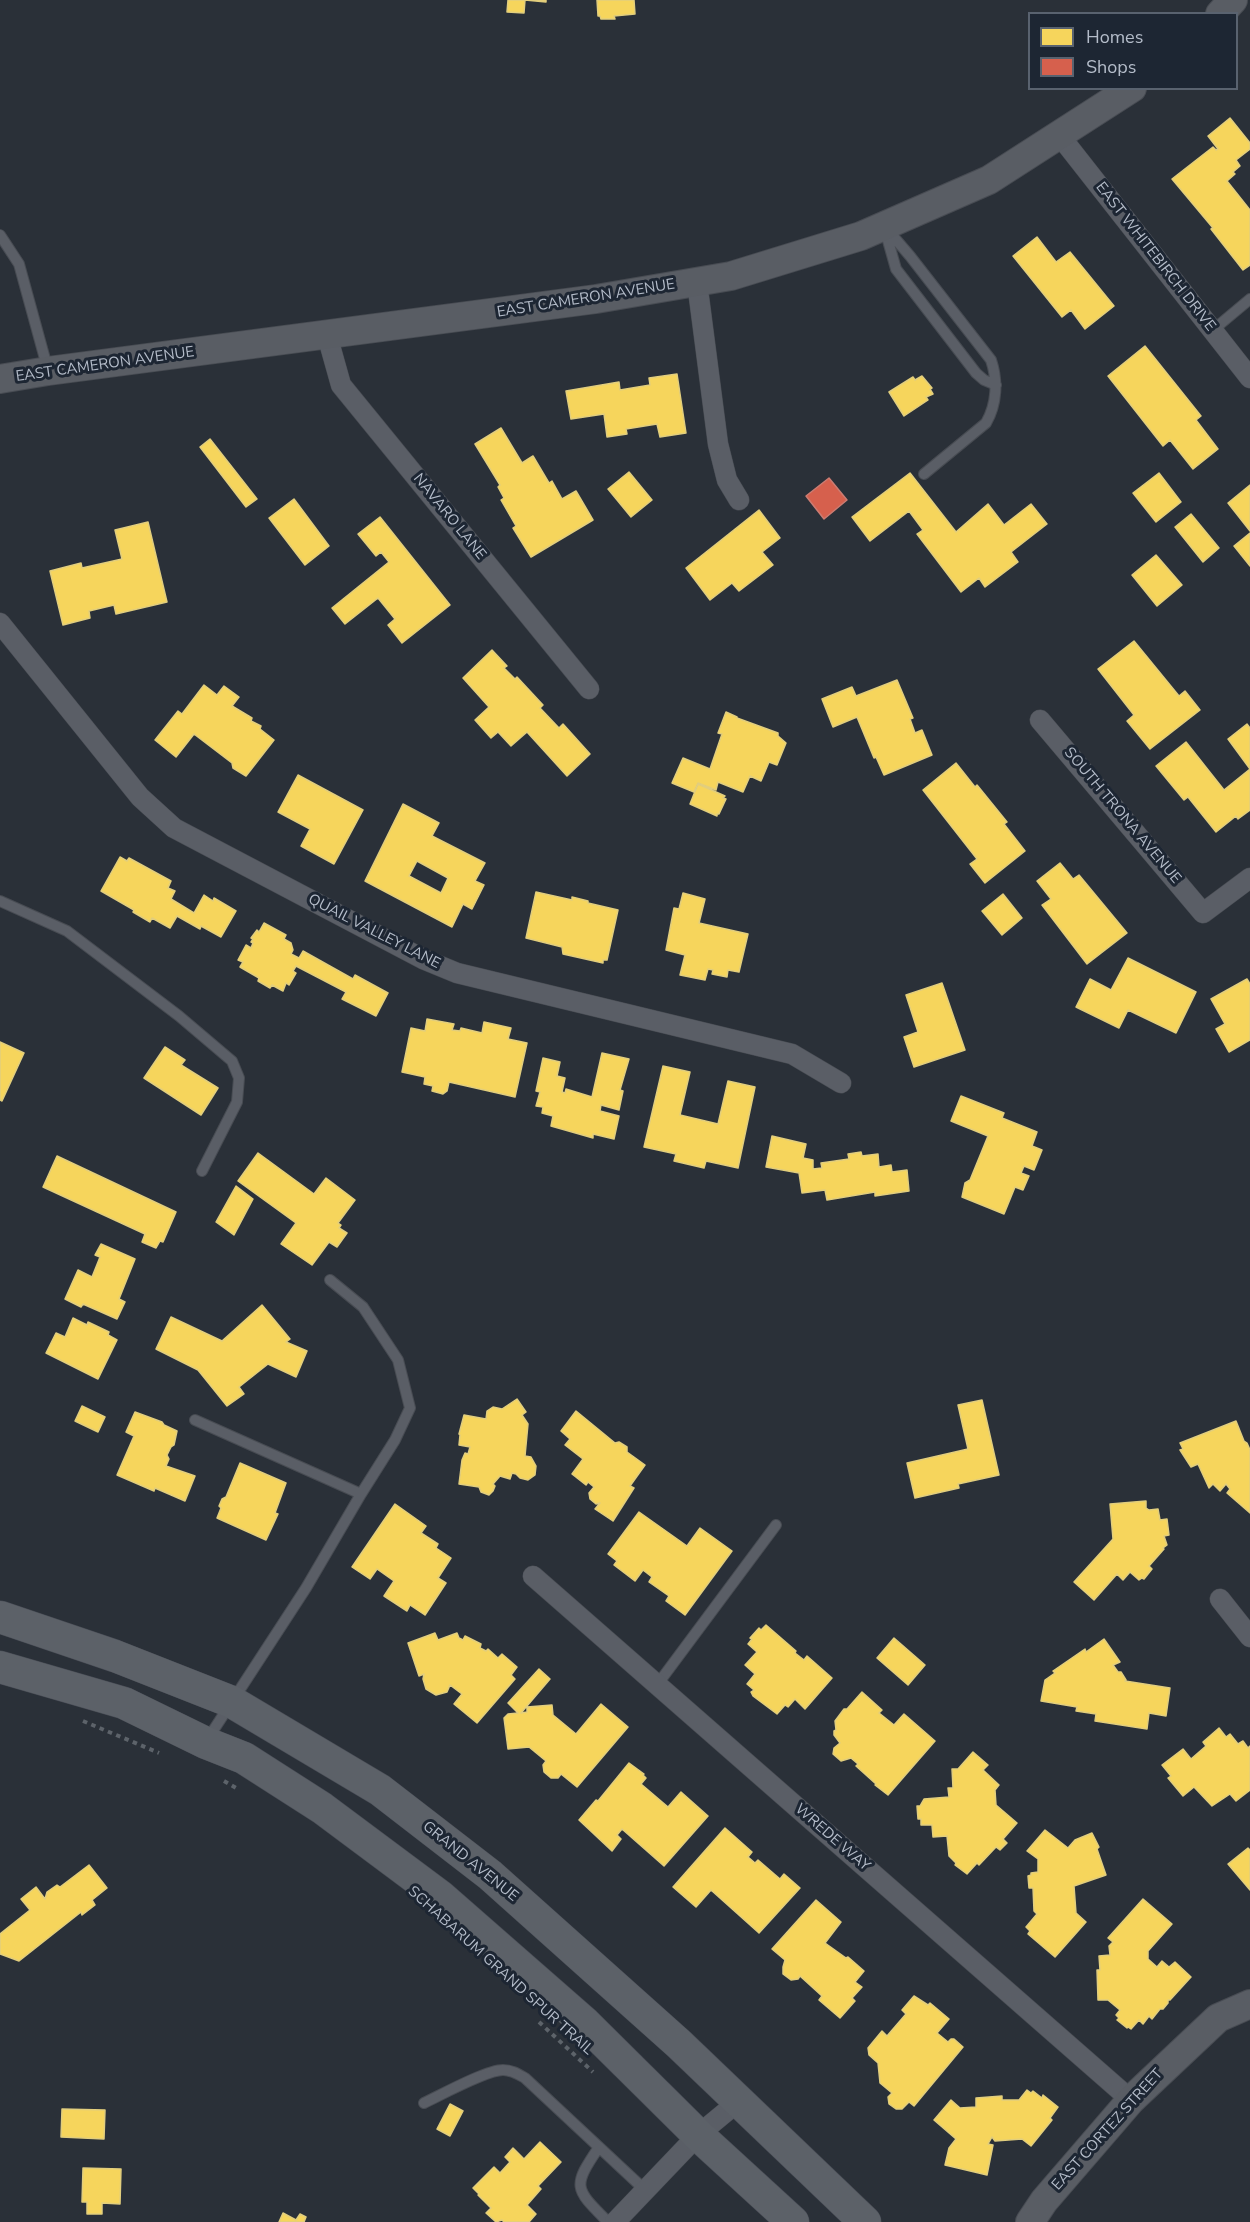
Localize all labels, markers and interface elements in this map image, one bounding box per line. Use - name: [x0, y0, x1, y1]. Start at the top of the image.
- legend: [1028, 12, 1238, 90]
- text: Homes: [1086, 25, 1143, 49]
- text: Shops: [1086, 55, 1136, 79]
- street label: EAST WHITEBIRCH DRIVE: [1091, 179, 1219, 335]
- street label: EAST CAMERON AVENUE: [496, 276, 676, 322]
- street label: EAST CAMERON AVENUE: [15, 344, 195, 386]
- street label: NAVARO LANE: [409, 470, 489, 564]
- street label: SOUTH TRONA AVENUE: [1060, 744, 1184, 888]
- street label: QUAIL VALLEY LANE: [305, 891, 443, 973]
- street label: WREDE WAY: [791, 1800, 873, 1876]
- street label: GRAND AVENUE: [419, 1818, 521, 1906]
- street label: SCHABARUM GRAND SPUR TRAIL: [404, 1883, 596, 2059]
- street label: EAST CORTEZ STREET: [1049, 2066, 1167, 2194]

